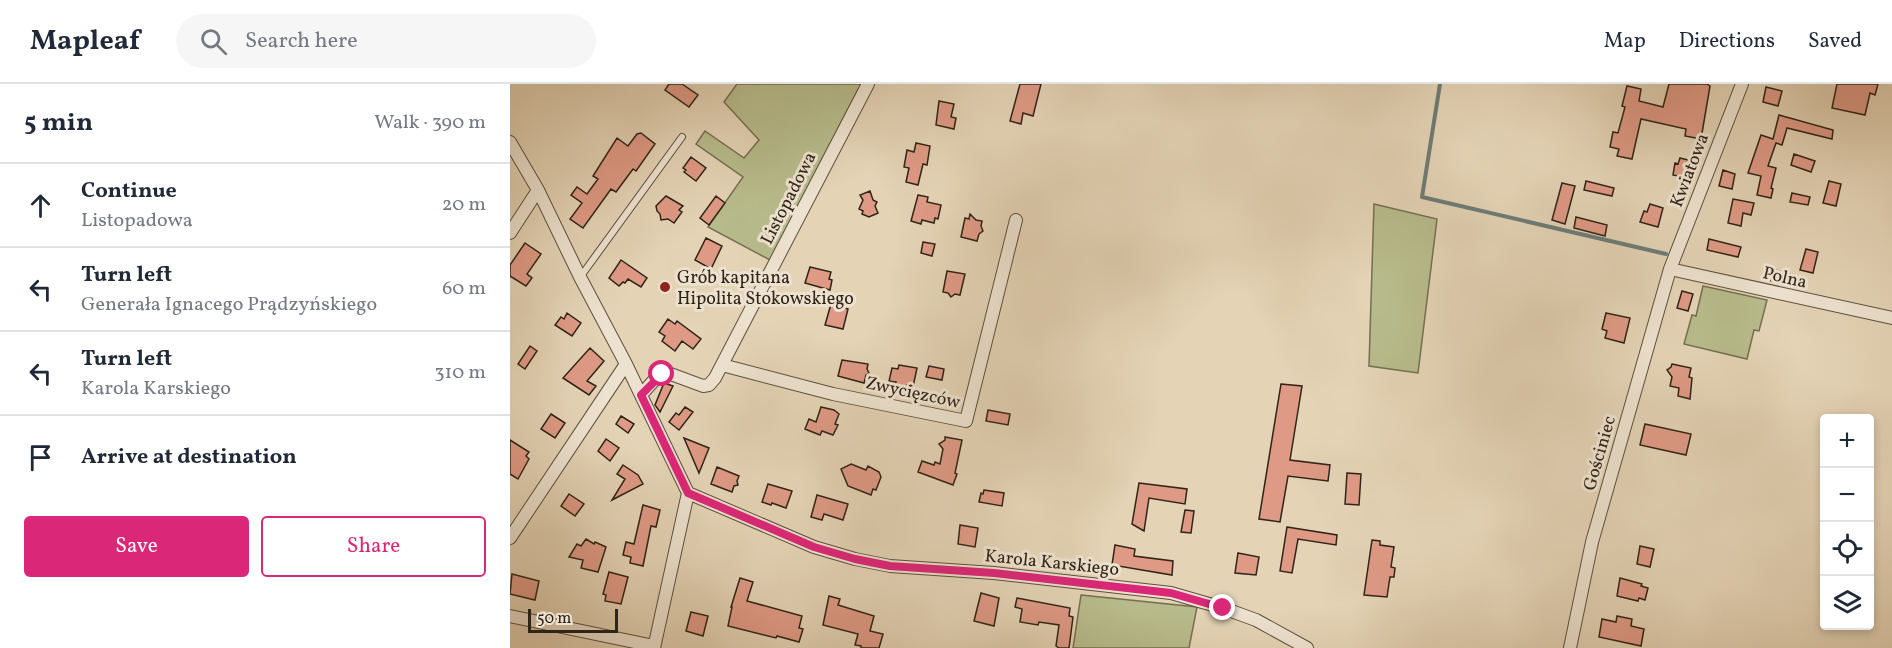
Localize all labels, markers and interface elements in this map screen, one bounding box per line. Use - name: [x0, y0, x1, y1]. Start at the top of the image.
- search box: [176, 14, 596, 68]
- text: Mapleaf: [30, 22, 140, 61]
- icon: search: [197, 25, 230, 58]
- text: Search here: [245, 26, 358, 57]
- text: Map: [1604, 27, 1646, 56]
- text: Directions: [1679, 27, 1775, 56]
- text: Saved: [1808, 27, 1862, 56]
- text: 5 min: [24, 105, 93, 141]
- text: Walk · 390 m: [374, 109, 486, 137]
- street label: Kwiatowa: [1665, 130, 1716, 211]
- street label: Listopadowa: [755, 148, 823, 249]
- text: Continue: [81, 176, 177, 207]
- icon: ahead: [24, 189, 57, 222]
- text: 20 m: [442, 191, 486, 219]
- text: Listopadowa: [81, 207, 193, 235]
- text: Turn left: [81, 260, 172, 291]
- street label: Polna: [1760, 261, 1809, 296]
- place label: Grób kapitana Hipolita Stokowskiego: [677, 266, 854, 312]
- icon: left: [24, 273, 57, 306]
- text: 60 m: [442, 275, 486, 303]
- marker: Grób kapitana Hipolita Stokowskiego: [658, 280, 672, 294]
- text: Generała Ignacego Prądzyńskiego: [81, 291, 377, 319]
- text: Turn left: [81, 344, 172, 375]
- icon: left: [24, 357, 57, 390]
- text: 310 m: [434, 359, 486, 387]
- route start: [648, 360, 674, 386]
- street label: Zwycięzców: [863, 371, 962, 416]
- text: Karola Karskiego: [81, 375, 231, 403]
- street label: Gościniec: [1578, 413, 1623, 494]
- map controls: [1820, 414, 1874, 630]
- button: +: [1820, 414, 1874, 468]
- icon: arrive: [24, 441, 57, 474]
- text: Arrive at destination: [81, 442, 297, 473]
- button: −: [1820, 468, 1874, 522]
- button: Save: [24, 516, 249, 577]
- button: Share: [261, 516, 486, 577]
- button: locate: [1820, 522, 1874, 576]
- street label: Karola Karskiego: [983, 544, 1120, 583]
- button: layers: [1820, 576, 1874, 630]
- route end: [1209, 594, 1235, 620]
- scale bar: [528, 606, 618, 634]
- text: 50 m: [537, 608, 571, 630]

